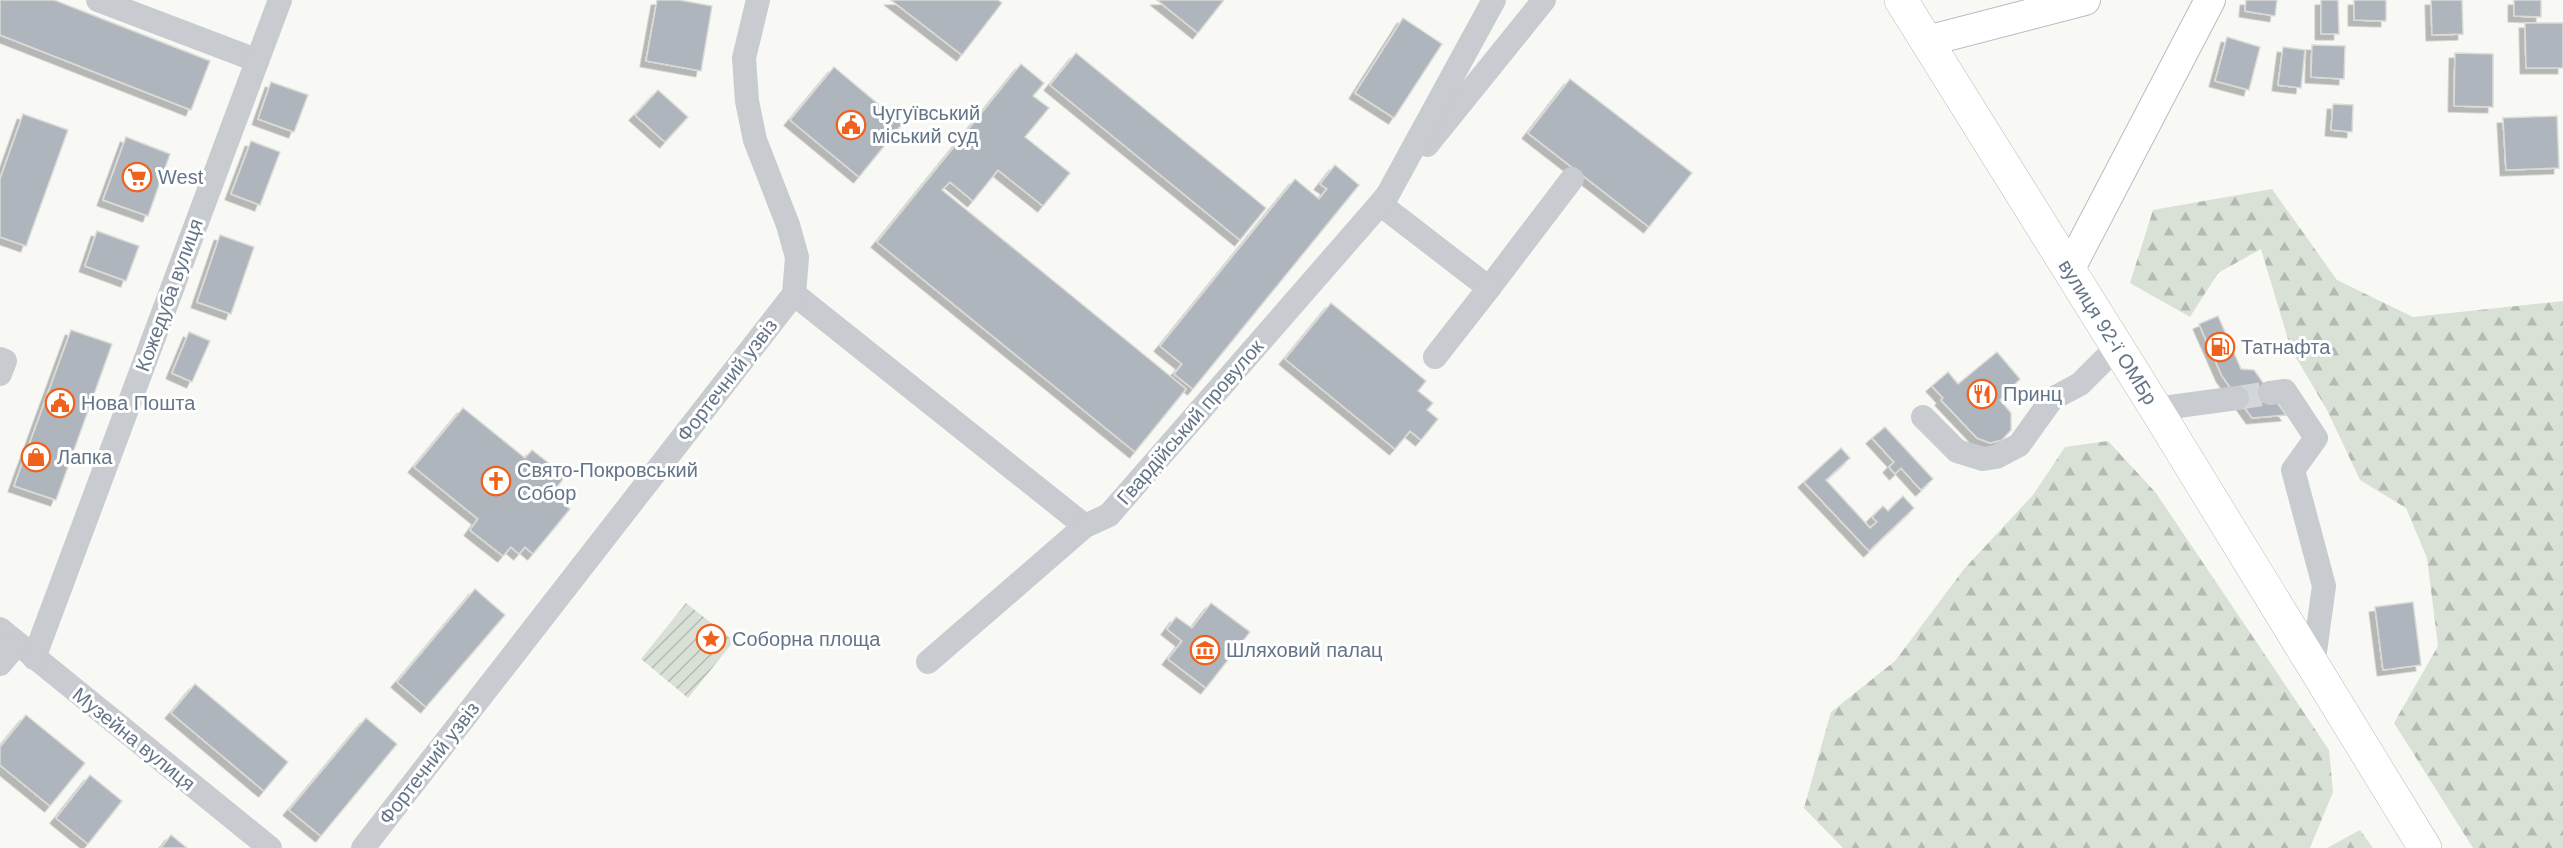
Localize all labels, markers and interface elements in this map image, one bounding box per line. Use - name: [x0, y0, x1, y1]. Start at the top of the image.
- place label: Чугуївський міський суд: [872, 102, 980, 147]
- public building icon: Чугуївський міський суд: [835, 109, 867, 141]
- supermarket icon: West: [121, 161, 153, 193]
- place label: West: [158, 166, 204, 188]
- street label: Кожедуба вулиця: [131, 216, 207, 374]
- street label: вулиця 92-ї ОМБр: [2054, 255, 2162, 409]
- street label: Фортечний узвіз: [672, 314, 782, 446]
- fuel station icon: Татнафта: [2204, 331, 2236, 363]
- street label: Гвардійський провулок: [1113, 335, 1268, 509]
- place label: Татнафта: [2241, 336, 2331, 358]
- restaurant icon: Принц: [1966, 378, 1998, 410]
- place label: Принц: [2003, 383, 2062, 405]
- public building icon: Нова Пошта: [44, 387, 76, 419]
- place label: Нова Пошта: [81, 392, 196, 414]
- shop icon: Лапка: [20, 441, 52, 473]
- place label: Лапка: [57, 446, 113, 468]
- place label: Свято-Покровський Собор: [517, 459, 698, 504]
- church icon: Свято-Покровський Собор: [480, 465, 512, 497]
- place icon: Соборна площа: [695, 623, 727, 655]
- place label: Соборна площа: [732, 628, 881, 650]
- museum icon: Шляховий палац: [1189, 634, 1221, 666]
- place label: Шляховий палац: [1226, 639, 1382, 661]
- street label: Музейна вулиця: [69, 683, 199, 795]
- street label: Фортечний узвіз: [374, 697, 484, 829]

